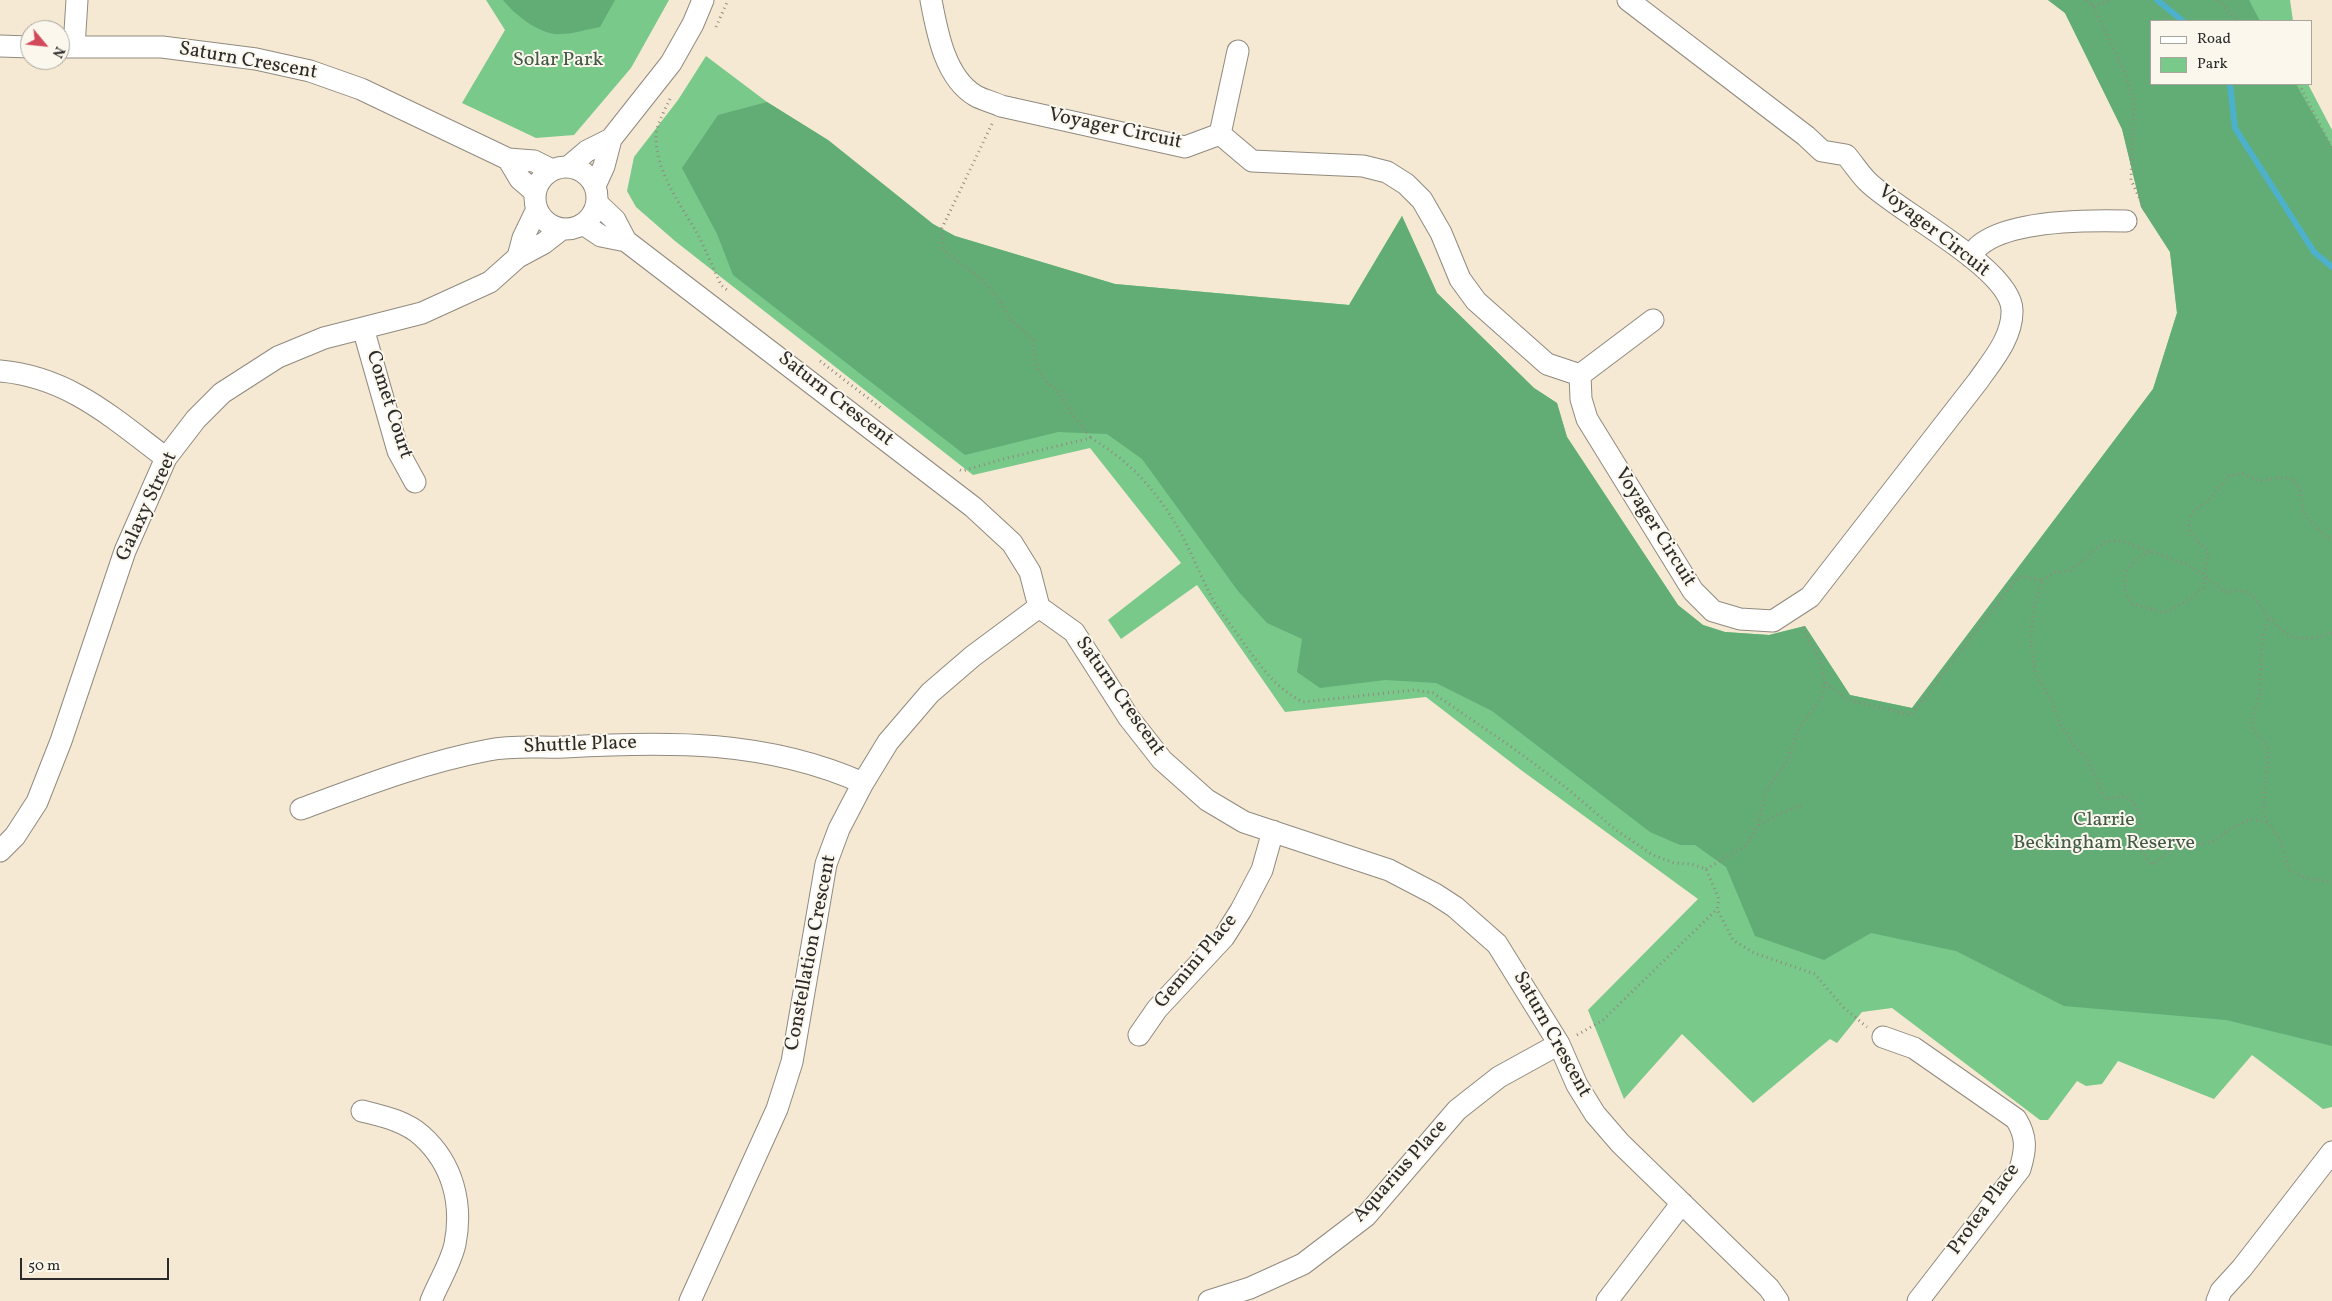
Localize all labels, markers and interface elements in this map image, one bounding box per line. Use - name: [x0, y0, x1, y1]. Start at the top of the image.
- north arrow: [20, 20, 70, 70]
- legend: [2150, 20, 2312, 85]
- text: Road: [2197, 29, 2231, 50]
- street label: Saturn Crescent: [177, 38, 319, 86]
- text: N: [47, 43, 69, 61]
- park label: Solar Park: [513, 49, 603, 73]
- text: Park: [2197, 54, 2228, 75]
- street label: Voyager Circuit: [1046, 104, 1184, 156]
- street label: Voyager Circuit: [1872, 181, 1994, 283]
- street label: Saturn Crescent: [772, 347, 898, 453]
- street label: Comet Court: [359, 348, 417, 462]
- street label: Galaxy Street: [112, 448, 184, 566]
- street label: Voyager Circuit: [1608, 464, 1700, 592]
- street label: Saturn Crescent: [1069, 633, 1169, 761]
- street label: Shuttle Place: [523, 732, 637, 760]
- park label: Clarrie Beckingham Reserve: [2013, 809, 2195, 856]
- street label: Constellation Crescent: [781, 853, 843, 1053]
- street label: Gemini Place: [1151, 910, 1243, 1014]
- street label: Saturn Crescent: [1507, 968, 1595, 1102]
- street label: Aquarius Place: [1349, 1116, 1453, 1228]
- street label: Protea Place: [1944, 1160, 2026, 1260]
- scale bar: [22, 1248, 171, 1280]
- text: 50 m: [28, 1256, 60, 1277]

